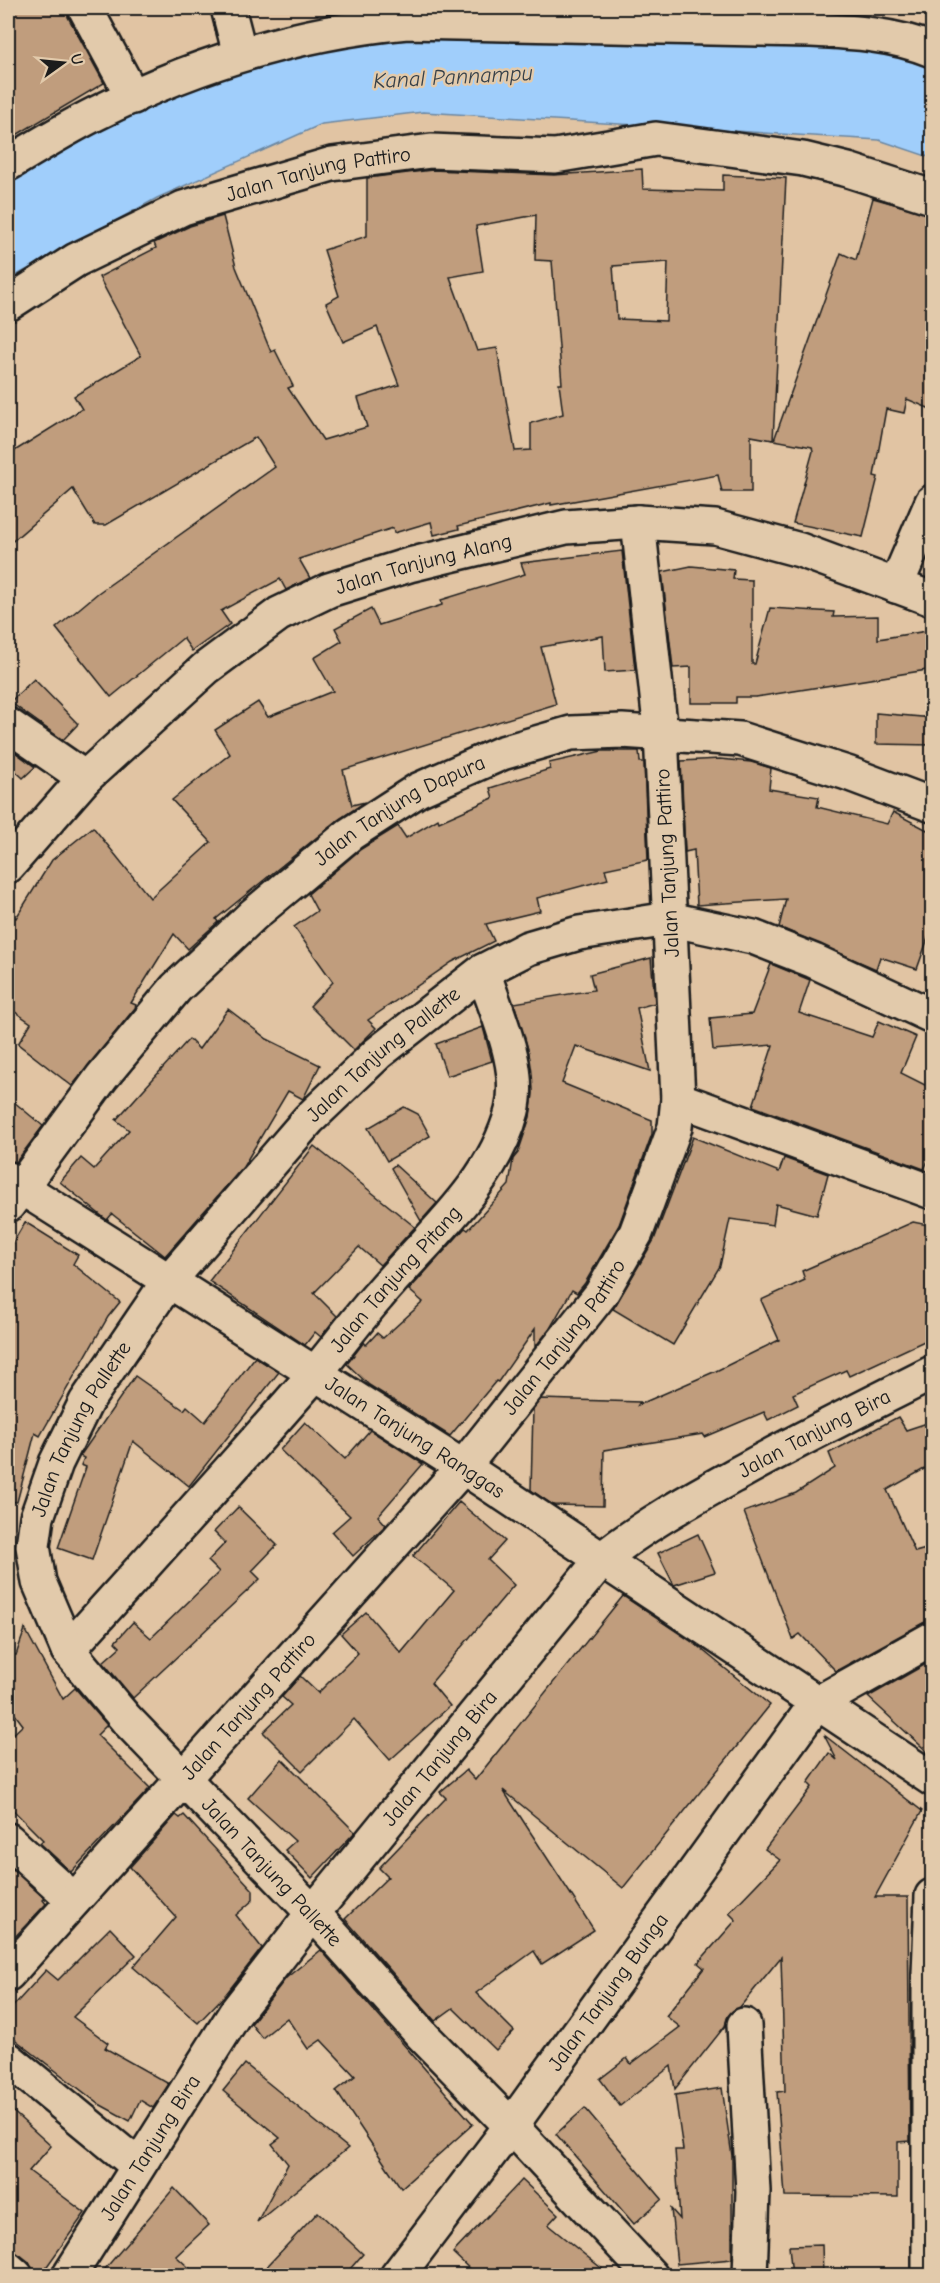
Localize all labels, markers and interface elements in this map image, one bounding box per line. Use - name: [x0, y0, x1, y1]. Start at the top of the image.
- north arrow: [33, 33, 93, 93]
- text: U: [66, 52, 87, 67]
- water label: Kanal Pannampu: [372, 60, 534, 94]
- street label: Jalan Tanjung Pattiro: [223, 142, 412, 207]
- street label: Jalan Tanjung Alang: [332, 529, 514, 599]
- street label: Jalan Tanjung Dapura: [309, 750, 489, 871]
- street label: Jalan Tanjung Pattiro: [650, 768, 684, 958]
- street label: Jalan Tanjung Pallette: [301, 982, 465, 1127]
- street label: Jalan Tanjung Pitang: [325, 1201, 466, 1357]
- street label: Jalan Tanjung Pattiro: [497, 1255, 630, 1420]
- street label: Jalan Tanjung Pallette: [26, 1337, 136, 1520]
- street label: Jalan Tanjung Ranggas: [321, 1371, 509, 1503]
- street label: Jalan Tanjung Bira: [734, 1384, 894, 1483]
- street label: Jalan Tanjung Pattiro: [176, 1628, 321, 1784]
- street label: Jalan Tanjung Bira: [377, 1685, 502, 1831]
- street label: Jalan Tanjung Pallette: [197, 1793, 347, 1951]
- street label: Jalan Tanjung Bunga: [543, 1908, 673, 2075]
- street label: Jalan Tanjung Bira: [95, 2070, 205, 2225]

